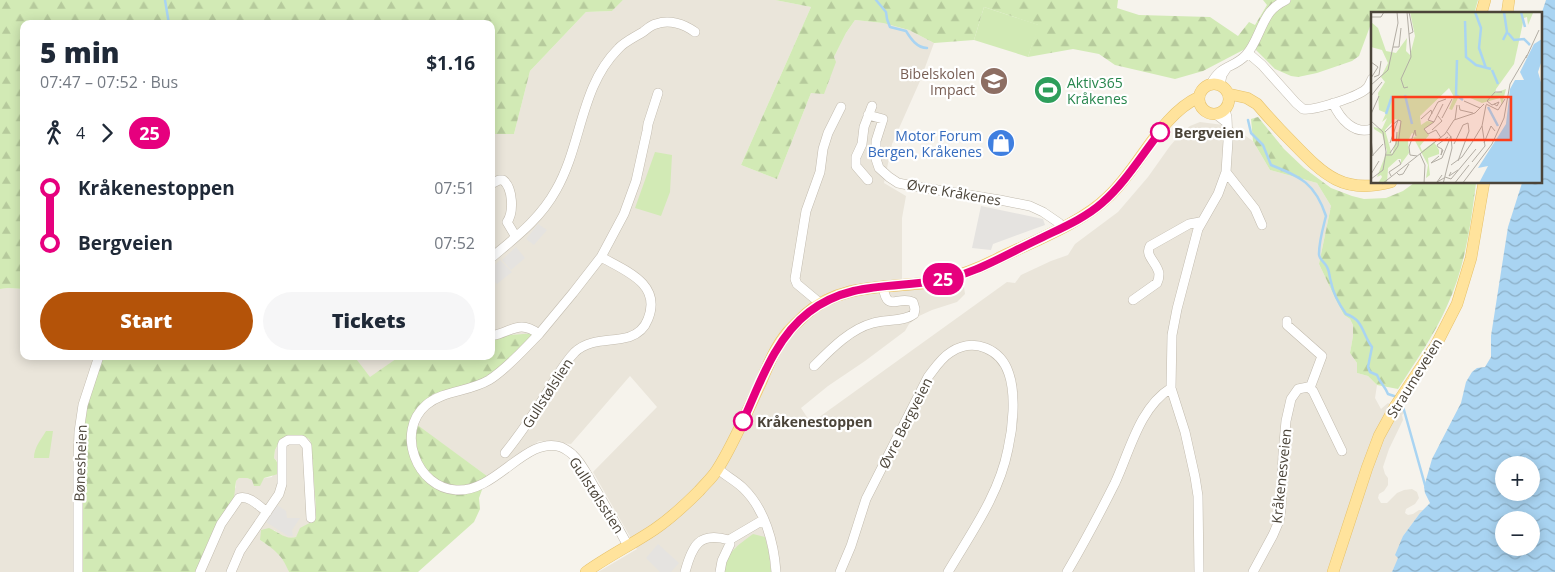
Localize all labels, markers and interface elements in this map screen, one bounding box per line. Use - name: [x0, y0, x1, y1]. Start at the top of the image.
- inset map: [1371, 12, 1542, 184]
- text: 5 min: [40, 33, 120, 71]
- text: $1.16: [426, 50, 475, 76]
- place label: Bibelskolen Impact: [900, 64, 975, 99]
- school or university icon: Bibelskolen Impact: [979, 66, 1009, 96]
- text: 07:47 – 07:52 · Bus: [40, 71, 178, 93]
- place label: Aktiv365 Kråkenes: [1067, 73, 1128, 108]
- sports icon: Aktiv365 Kråkenes: [1033, 75, 1063, 105]
- icon: walk: [40, 119, 68, 147]
- icon: forward: [93, 119, 121, 147]
- text: 25: [139, 121, 160, 145]
- text: 4: [76, 122, 85, 144]
- marker: Bergveien: [1150, 122, 1170, 142]
- place label: Bergveien: [1174, 123, 1244, 142]
- place label: Motor Forum Bergen, Kråkenes: [868, 126, 982, 161]
- shop icon: Motor Forum Bergen, Kråkenes: [986, 128, 1016, 158]
- street label: Øvre Kråkenes: [905, 174, 1003, 210]
- text: Kråkenestoppen: [78, 175, 235, 201]
- text: 07:51: [434, 177, 475, 199]
- text: Bergveien: [78, 230, 173, 256]
- text: 07:52: [434, 232, 475, 254]
- line badge: 25: [920, 263, 966, 295]
- text: 25: [933, 267, 953, 291]
- button: Start: [40, 292, 253, 350]
- button: Tickets: [263, 292, 475, 350]
- street label: Straumeveien: [1382, 335, 1446, 421]
- street label: Gullstølslien: [517, 354, 577, 432]
- street label: Øvre Bergveien: [874, 374, 936, 472]
- marker: Kråkenestoppen: [733, 411, 753, 431]
- place label: Kråkenestoppen: [757, 412, 872, 431]
- street label: Bønesheien: [69, 424, 91, 502]
- street label: Kråkenesveien: [1267, 428, 1295, 524]
- street label: Gullstølsstien: [565, 453, 629, 537]
- map controls: [1495, 456, 1540, 556]
- button: +: [1495, 456, 1540, 501]
- button: −: [1495, 511, 1540, 556]

